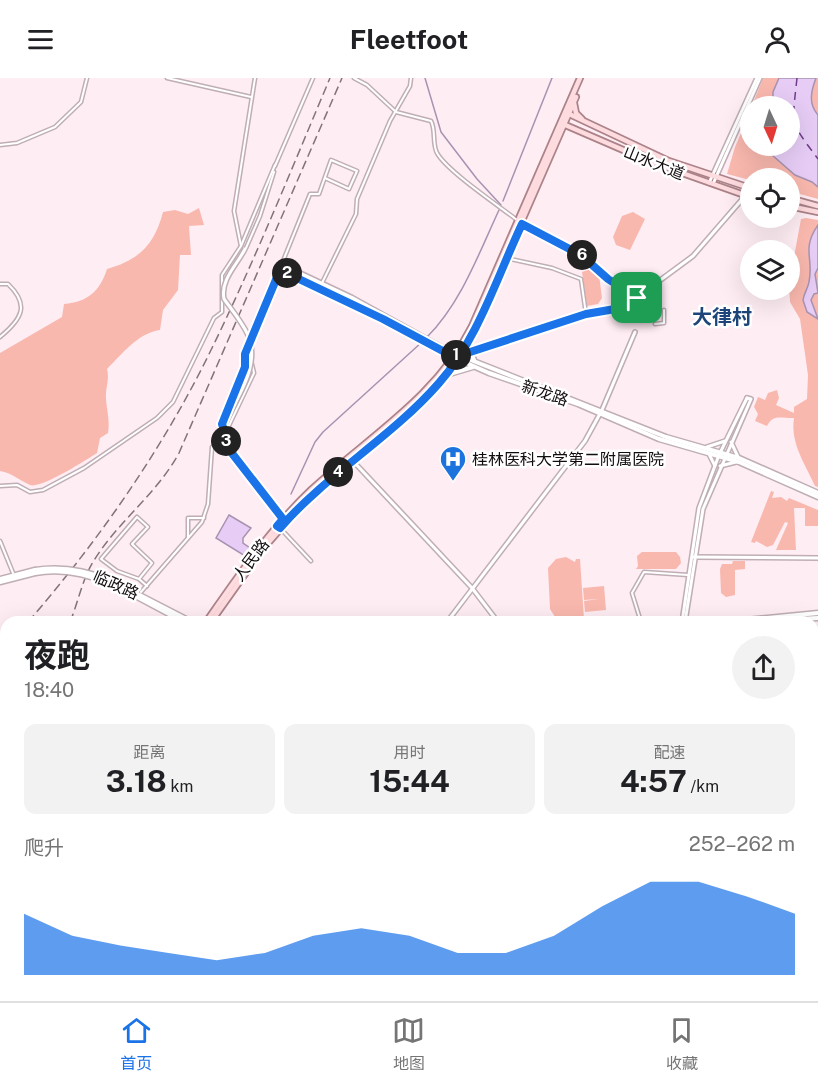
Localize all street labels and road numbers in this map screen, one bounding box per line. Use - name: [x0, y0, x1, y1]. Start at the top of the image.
- street label: 山水大道: [621, 142, 687, 184]
- street label: 新龙路: [519, 376, 571, 410]
- street label: 人民路: [229, 535, 273, 585]
- street label: 临政路: [90, 567, 142, 603]

